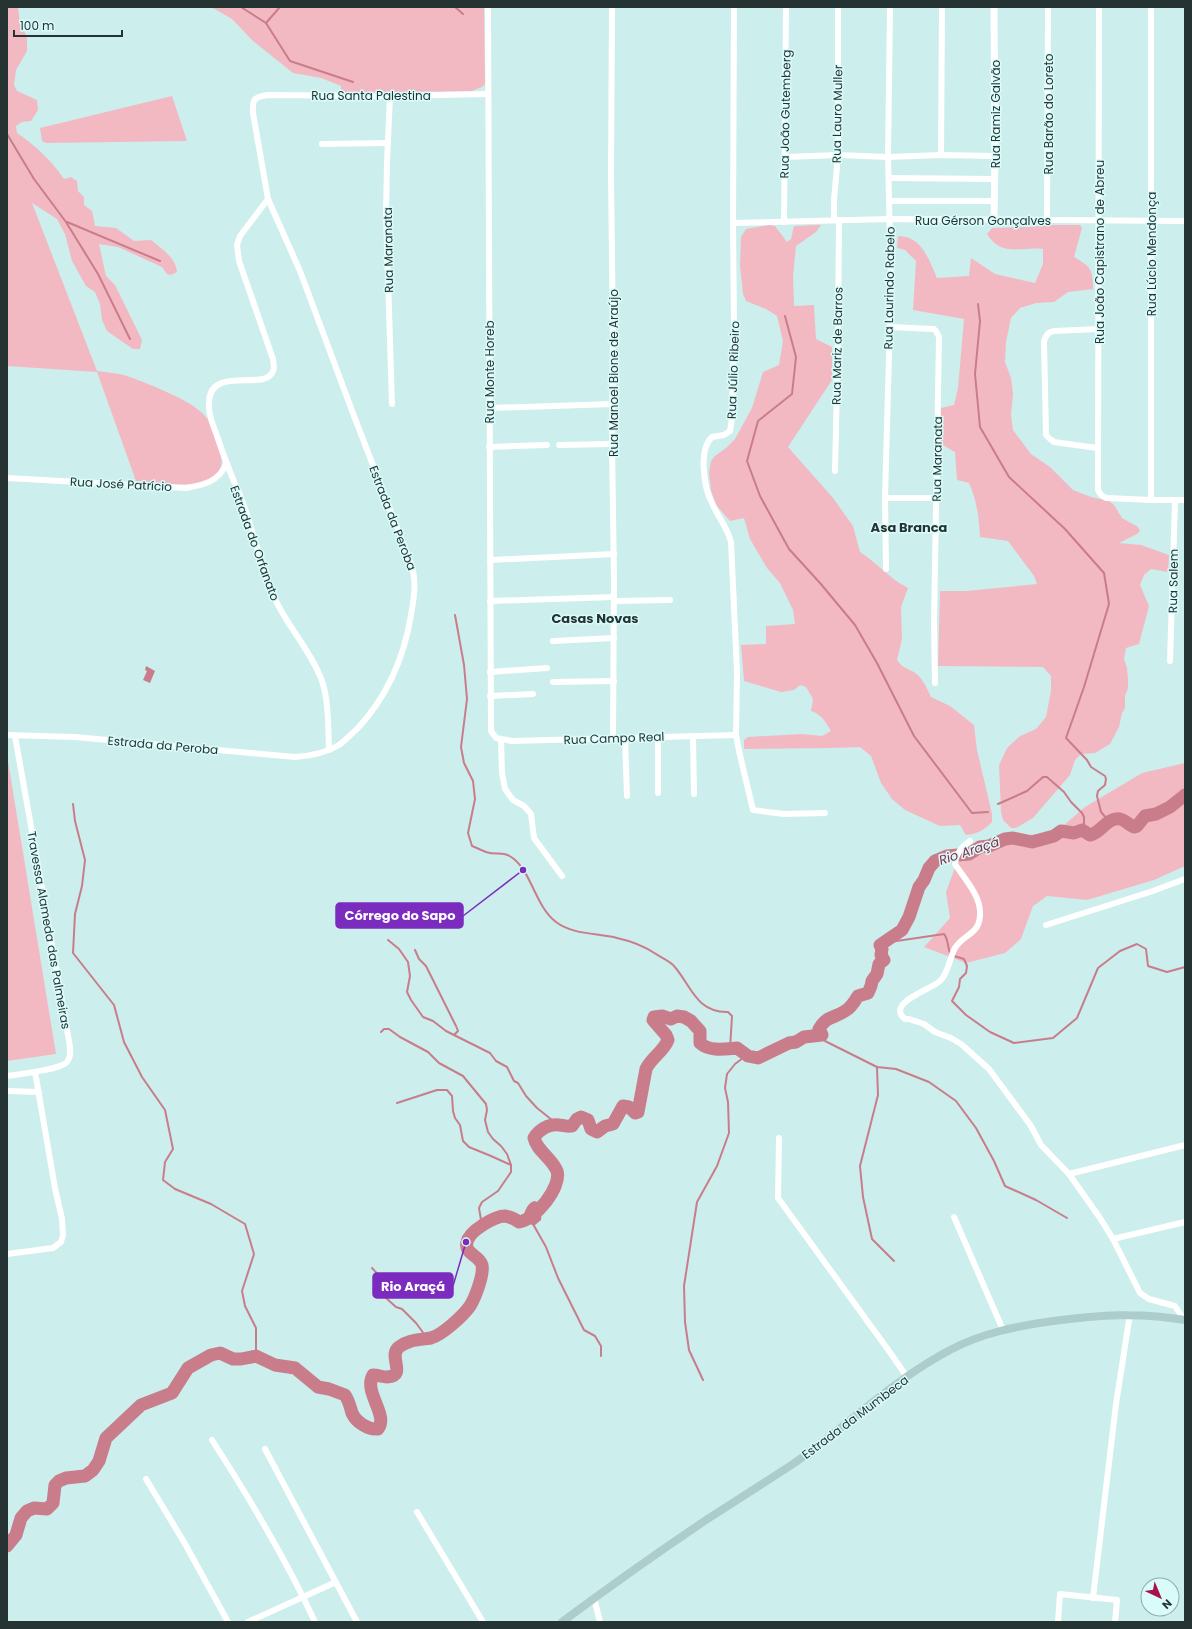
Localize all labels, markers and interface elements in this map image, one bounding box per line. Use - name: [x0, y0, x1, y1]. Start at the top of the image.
- scale bar: [14, 12, 122, 38]
- text: 100 m: [20, 17, 54, 34]
- street label: Rua João Gutemberg: [775, 50, 795, 178]
- street label: Rua Barão do Loreto: [1040, 53, 1057, 175]
- street label: Rua Ramiz Galvão: [987, 59, 1004, 168]
- street label: Rua Lauro Muller: [828, 64, 846, 163]
- street label: Rua Santa Palestina: [311, 87, 431, 104]
- street label: Rua João Capistrano de Abreu: [1091, 160, 1108, 344]
- street label: Rua Lúcio Mendonça: [1143, 192, 1160, 316]
- street label: Rua Maranata: [379, 207, 397, 293]
- street label: Rua Gérson Gonçalves: [915, 212, 1051, 229]
- street label: Rua Laurindo Rabelo: [879, 226, 899, 350]
- street label: Rua Mariz de Barros: [827, 287, 847, 405]
- street label: Rua Manoel Bione de Araújo: [605, 289, 622, 457]
- street label: Rua Monte Horeb: [481, 320, 498, 424]
- street label: Rua Júlio Ribeiro: [723, 320, 743, 419]
- street label: Rua Maranata: [928, 416, 946, 502]
- street label: Estrada da Peroba: [365, 463, 421, 573]
- street label: Rua José Patrício: [70, 473, 173, 495]
- street label: Estrada do Orfanato: [226, 483, 284, 603]
- district label: Asa Branca: [871, 518, 948, 537]
- street label: Rua Salem: [1164, 549, 1182, 613]
- district label: Casas Novas: [551, 609, 639, 628]
- street label: Rua Campo Real: [563, 728, 665, 748]
- street label: Estrada da Peroba: [107, 732, 219, 758]
- street label: Travessa Alameda das Palmeiras: [23, 830, 75, 1030]
- water label: Rio Araçá: [936, 832, 1002, 870]
- callout: Córrego do Sapo: [336, 903, 463, 928]
- text: Córrego do Sapo: [345, 906, 455, 925]
- callout: Rio Araçá: [373, 1273, 453, 1298]
- text: Rio Araçá: [381, 1277, 445, 1296]
- street label: Estrada da Mumbeca: [798, 1371, 912, 1463]
- north arrow: [1140, 1577, 1180, 1617]
- text: N: [1158, 1596, 1175, 1613]

